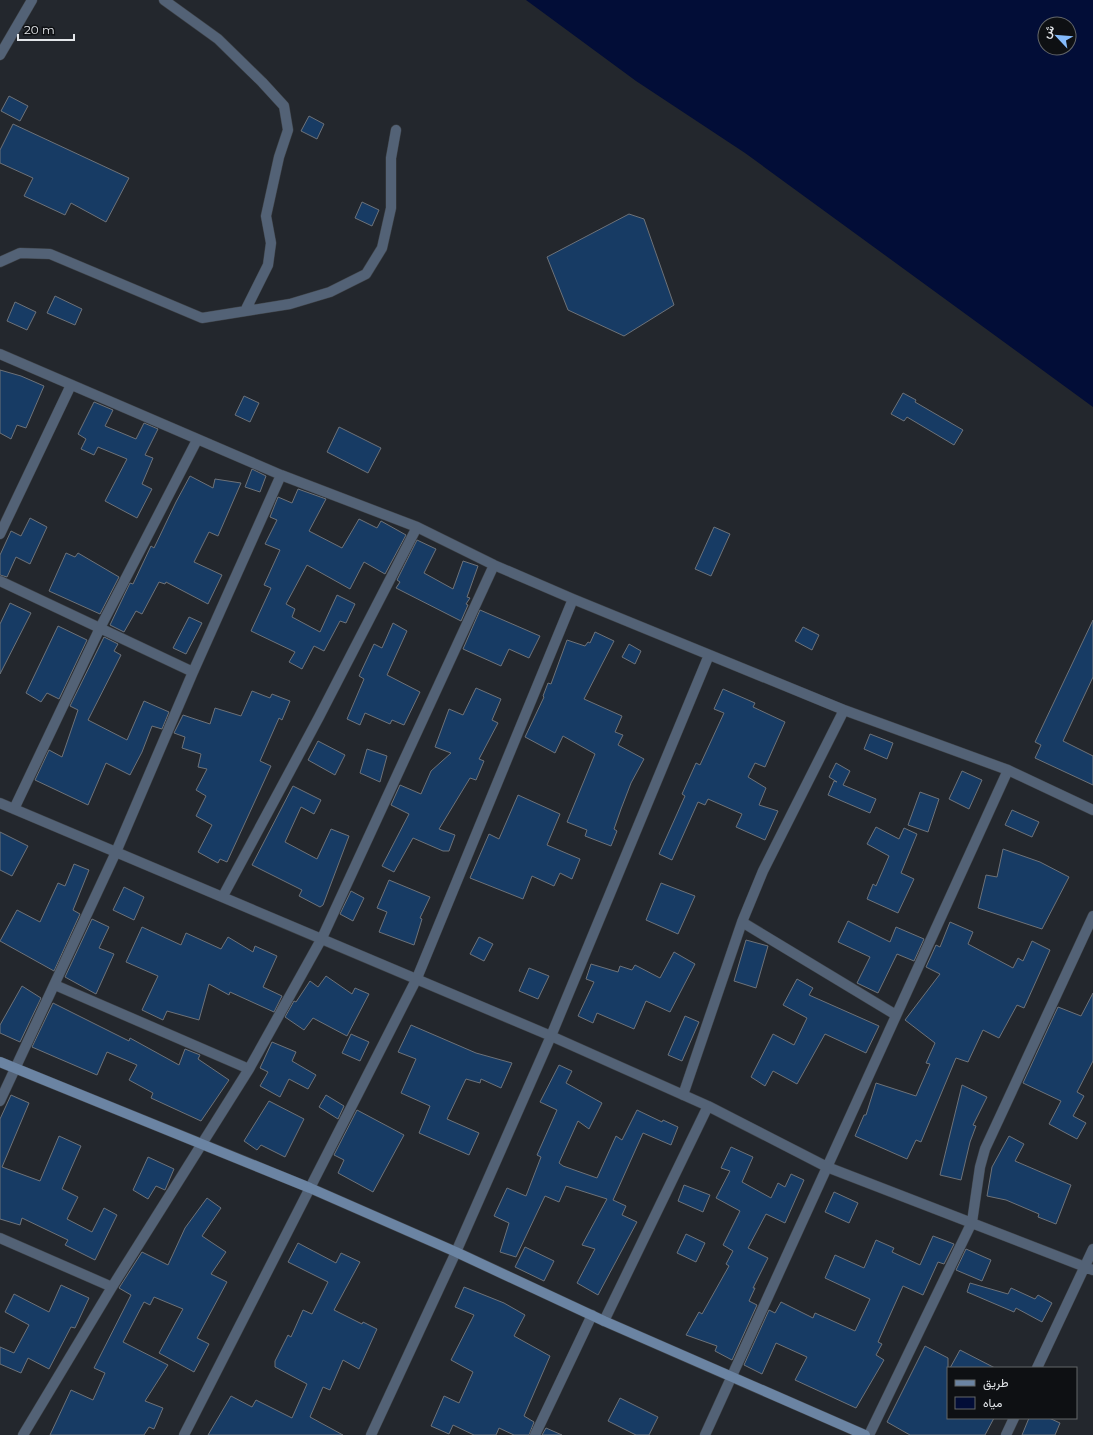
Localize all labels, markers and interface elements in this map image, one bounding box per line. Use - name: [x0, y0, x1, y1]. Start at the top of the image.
- scale bar: [18, 16, 74, 42]
- north arrow: [1037, 16, 1077, 56]
- text: 20 m: [24, 22, 55, 37]
- text: ش: [1039, 23, 1057, 41]
- legend: [947, 1367, 1077, 1419]
- text: طريق: [983, 1375, 1009, 1391]
- text: مياه: [983, 1395, 1002, 1410]

